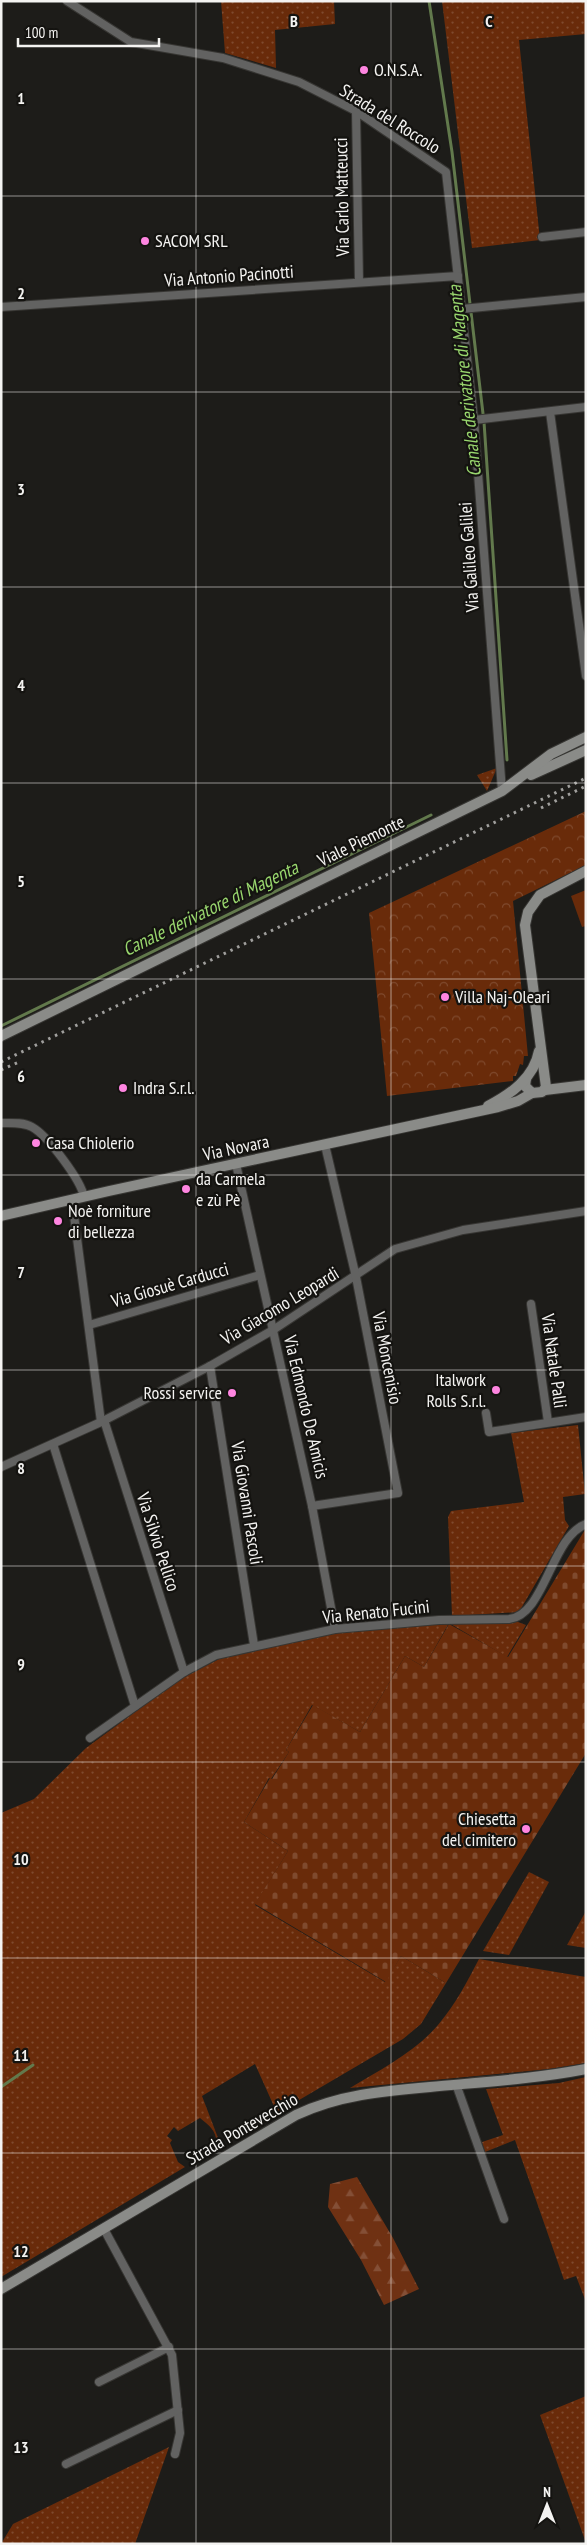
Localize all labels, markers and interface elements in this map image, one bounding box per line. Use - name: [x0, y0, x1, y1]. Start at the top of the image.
- text: B: [290, 11, 298, 31]
- text: C: [485, 11, 493, 31]
- scale bar: [18, 15, 159, 47]
- text: 100 m: [25, 23, 58, 42]
- place label: O.N.S.A.: [374, 58, 423, 81]
- marker: O.N.S.A.: [358, 64, 370, 76]
- street label: Strada del Roccolo: [336, 78, 445, 159]
- text: 1: [17, 88, 25, 108]
- street label: Via Carlo Matteucci: [329, 137, 354, 258]
- place label: SACOM SRL: [155, 229, 228, 252]
- marker: SACOM SRL: [139, 235, 151, 247]
- street label: Via Antonio Pacinotti: [162, 260, 295, 292]
- text: 2: [17, 283, 25, 303]
- water label: Canale derivatore di Magenta: [442, 283, 486, 478]
- text: 3: [17, 479, 25, 499]
- street label: Via Galileo Galilei: [453, 501, 484, 614]
- text: 4: [17, 675, 25, 695]
- street label: Viale Piemonte: [313, 810, 408, 872]
- water label: Canale derivatore di Magenta: [118, 854, 303, 961]
- text: 5: [17, 871, 25, 891]
- place label: Villa Naj-Oleari: [454, 985, 550, 1008]
- marker: Villa Naj-Oleari: [439, 991, 451, 1003]
- text: 6: [17, 1066, 25, 1086]
- place label: Indra S.r.l.: [133, 1076, 194, 1099]
- marker: Indra S.r.l.: [117, 1082, 129, 1094]
- street label: Via Novara: [200, 1129, 271, 1166]
- place label: Casa Chiolerio: [46, 1131, 135, 1154]
- marker: Casa Chiolerio: [30, 1137, 42, 1149]
- place label: da Carmela e zù Pè: [196, 1167, 266, 1211]
- marker: da Carmela e zù Pè: [180, 1183, 192, 1195]
- place label: Noè forniture di bellezza: [68, 1199, 151, 1243]
- marker: Noè forniture di bellezza: [52, 1215, 64, 1227]
- street label: Via Giosuè Carducci: [108, 1257, 231, 1313]
- street label: Via Giacomo Leopardi: [216, 1261, 343, 1350]
- text: 7: [17, 1262, 25, 1282]
- street label: Via Moncenisio: [367, 1309, 408, 1406]
- street label: Via Natale Palli: [536, 1311, 572, 1410]
- street label: Via Edmondo De Amicis: [279, 1332, 334, 1481]
- place label: Italwork Rolls S.r.l.: [426, 1368, 486, 1412]
- place label: Rossi service: [144, 1381, 222, 1404]
- marker: Italwork Rolls S.r.l.: [490, 1384, 502, 1396]
- marker: Rossi service: [226, 1387, 238, 1399]
- street label: Via Giovanni Pascoli: [226, 1439, 269, 1566]
- text: 8: [17, 1458, 25, 1478]
- street label: Via Silvio Pellico: [131, 1488, 185, 1594]
- street label: Via Renato Fucini: [320, 1594, 431, 1629]
- text: 9: [17, 1654, 25, 1674]
- place label: Chiesetta del cimitero: [442, 1807, 516, 1851]
- marker: Chiesetta del cimitero: [520, 1823, 532, 1835]
- text: 10: [13, 1849, 29, 1869]
- text: 11: [13, 2045, 29, 2065]
- street label: Strada Pontevecchio: [182, 2087, 302, 2170]
- text: 12: [13, 2241, 29, 2261]
- text: 13: [13, 2437, 29, 2457]
- north arrow: [522, 2480, 572, 2530]
- text: N: [543, 2483, 551, 2501]

